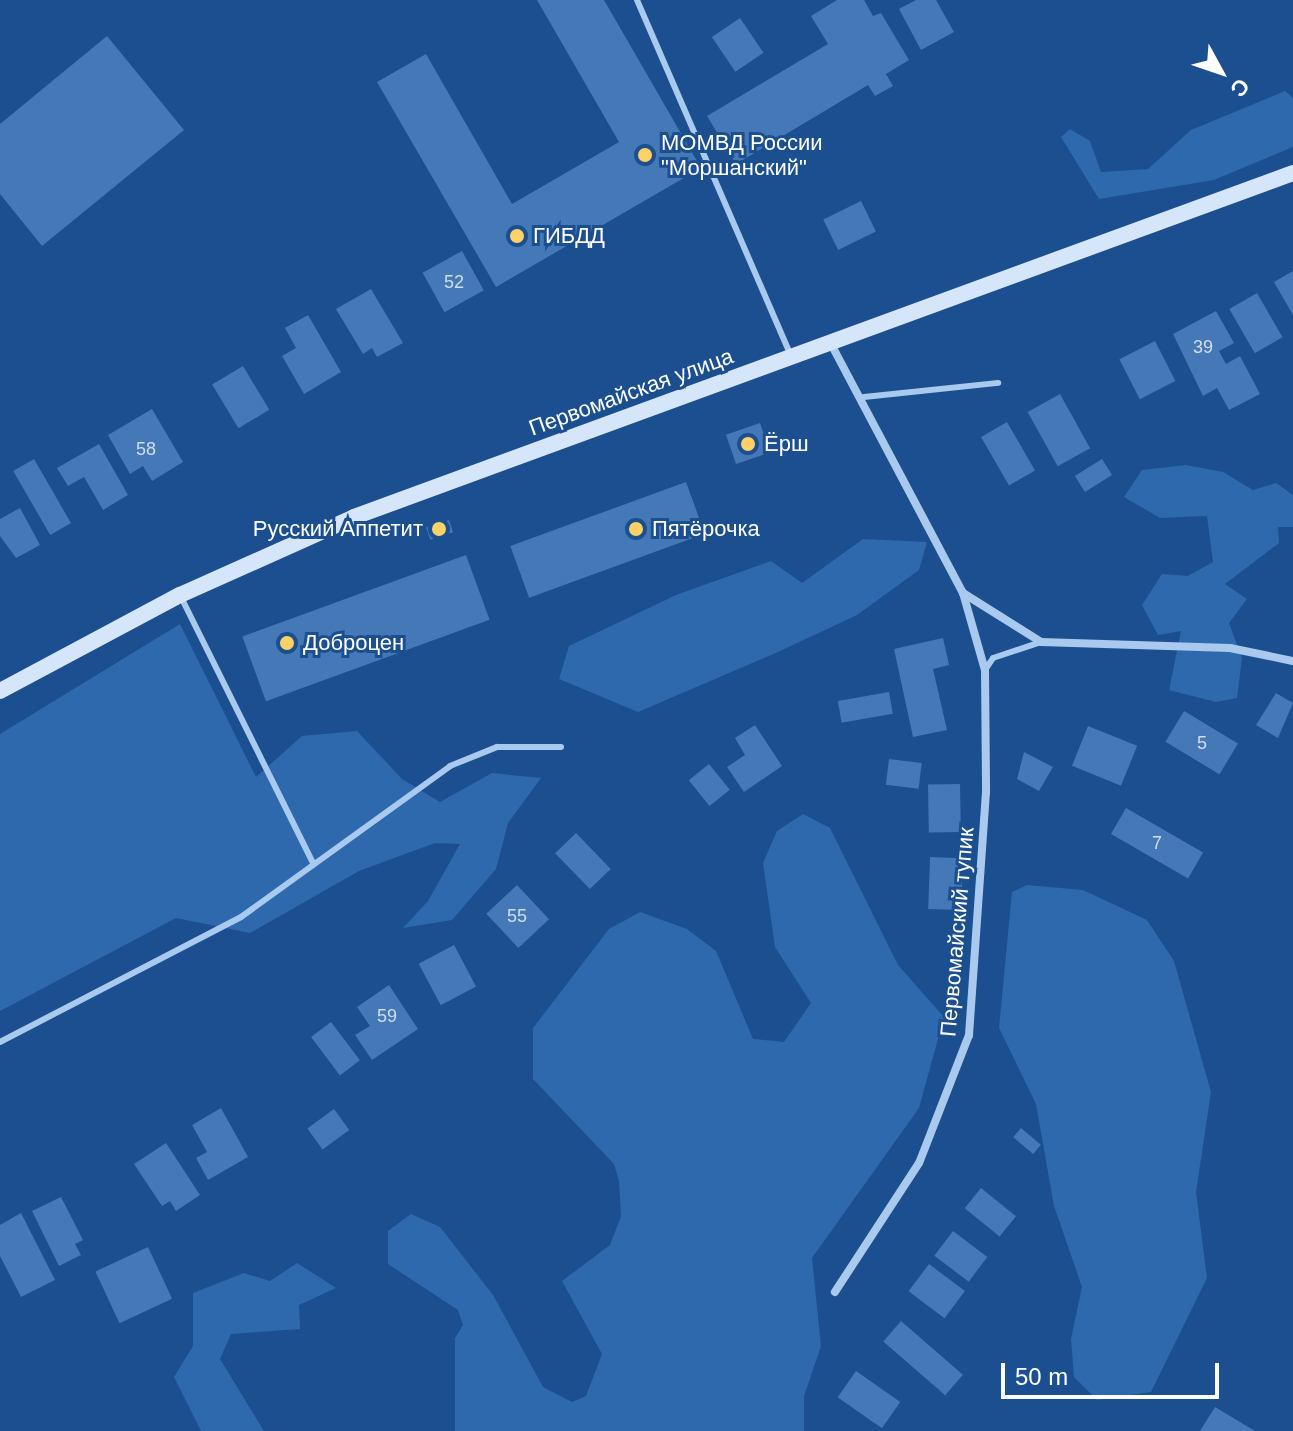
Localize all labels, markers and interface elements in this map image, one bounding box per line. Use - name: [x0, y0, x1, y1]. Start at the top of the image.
- north arrow: [1181, 32, 1261, 112]
- text: С: [1225, 74, 1254, 102]
- place label: МОМВД России "Моршанский": [661, 129, 822, 180]
- marker: МОМВД России "Моршанский": [636, 146, 654, 164]
- place label: ГИБДД: [533, 223, 605, 249]
- marker: ГИБДД: [508, 227, 526, 245]
- house number: 52: [444, 271, 464, 293]
- house number: 39: [1193, 336, 1213, 358]
- street label: Первомайская улица: [525, 343, 737, 441]
- place label: Ёрш: [764, 431, 809, 457]
- marker: Ёрш: [739, 435, 757, 453]
- house number: 58: [136, 438, 156, 460]
- place label: Русский Аппетит: [253, 516, 423, 542]
- place label: Пятёрочка: [652, 516, 760, 542]
- marker: Русский Аппетит: [430, 520, 448, 538]
- marker: Пятёрочка: [627, 520, 645, 538]
- place label: Доброцен: [303, 630, 404, 656]
- marker: Доброцен: [278, 634, 296, 652]
- house number: 5: [1197, 732, 1207, 754]
- street label: Первомайский тупик: [935, 826, 979, 1038]
- house number: 7: [1152, 832, 1162, 854]
- house number: 55: [507, 905, 527, 927]
- house number: 59: [377, 1005, 397, 1027]
- scale bar: [1005, 1347, 1223, 1397]
- text: 50 m: [1015, 1363, 1068, 1390]

